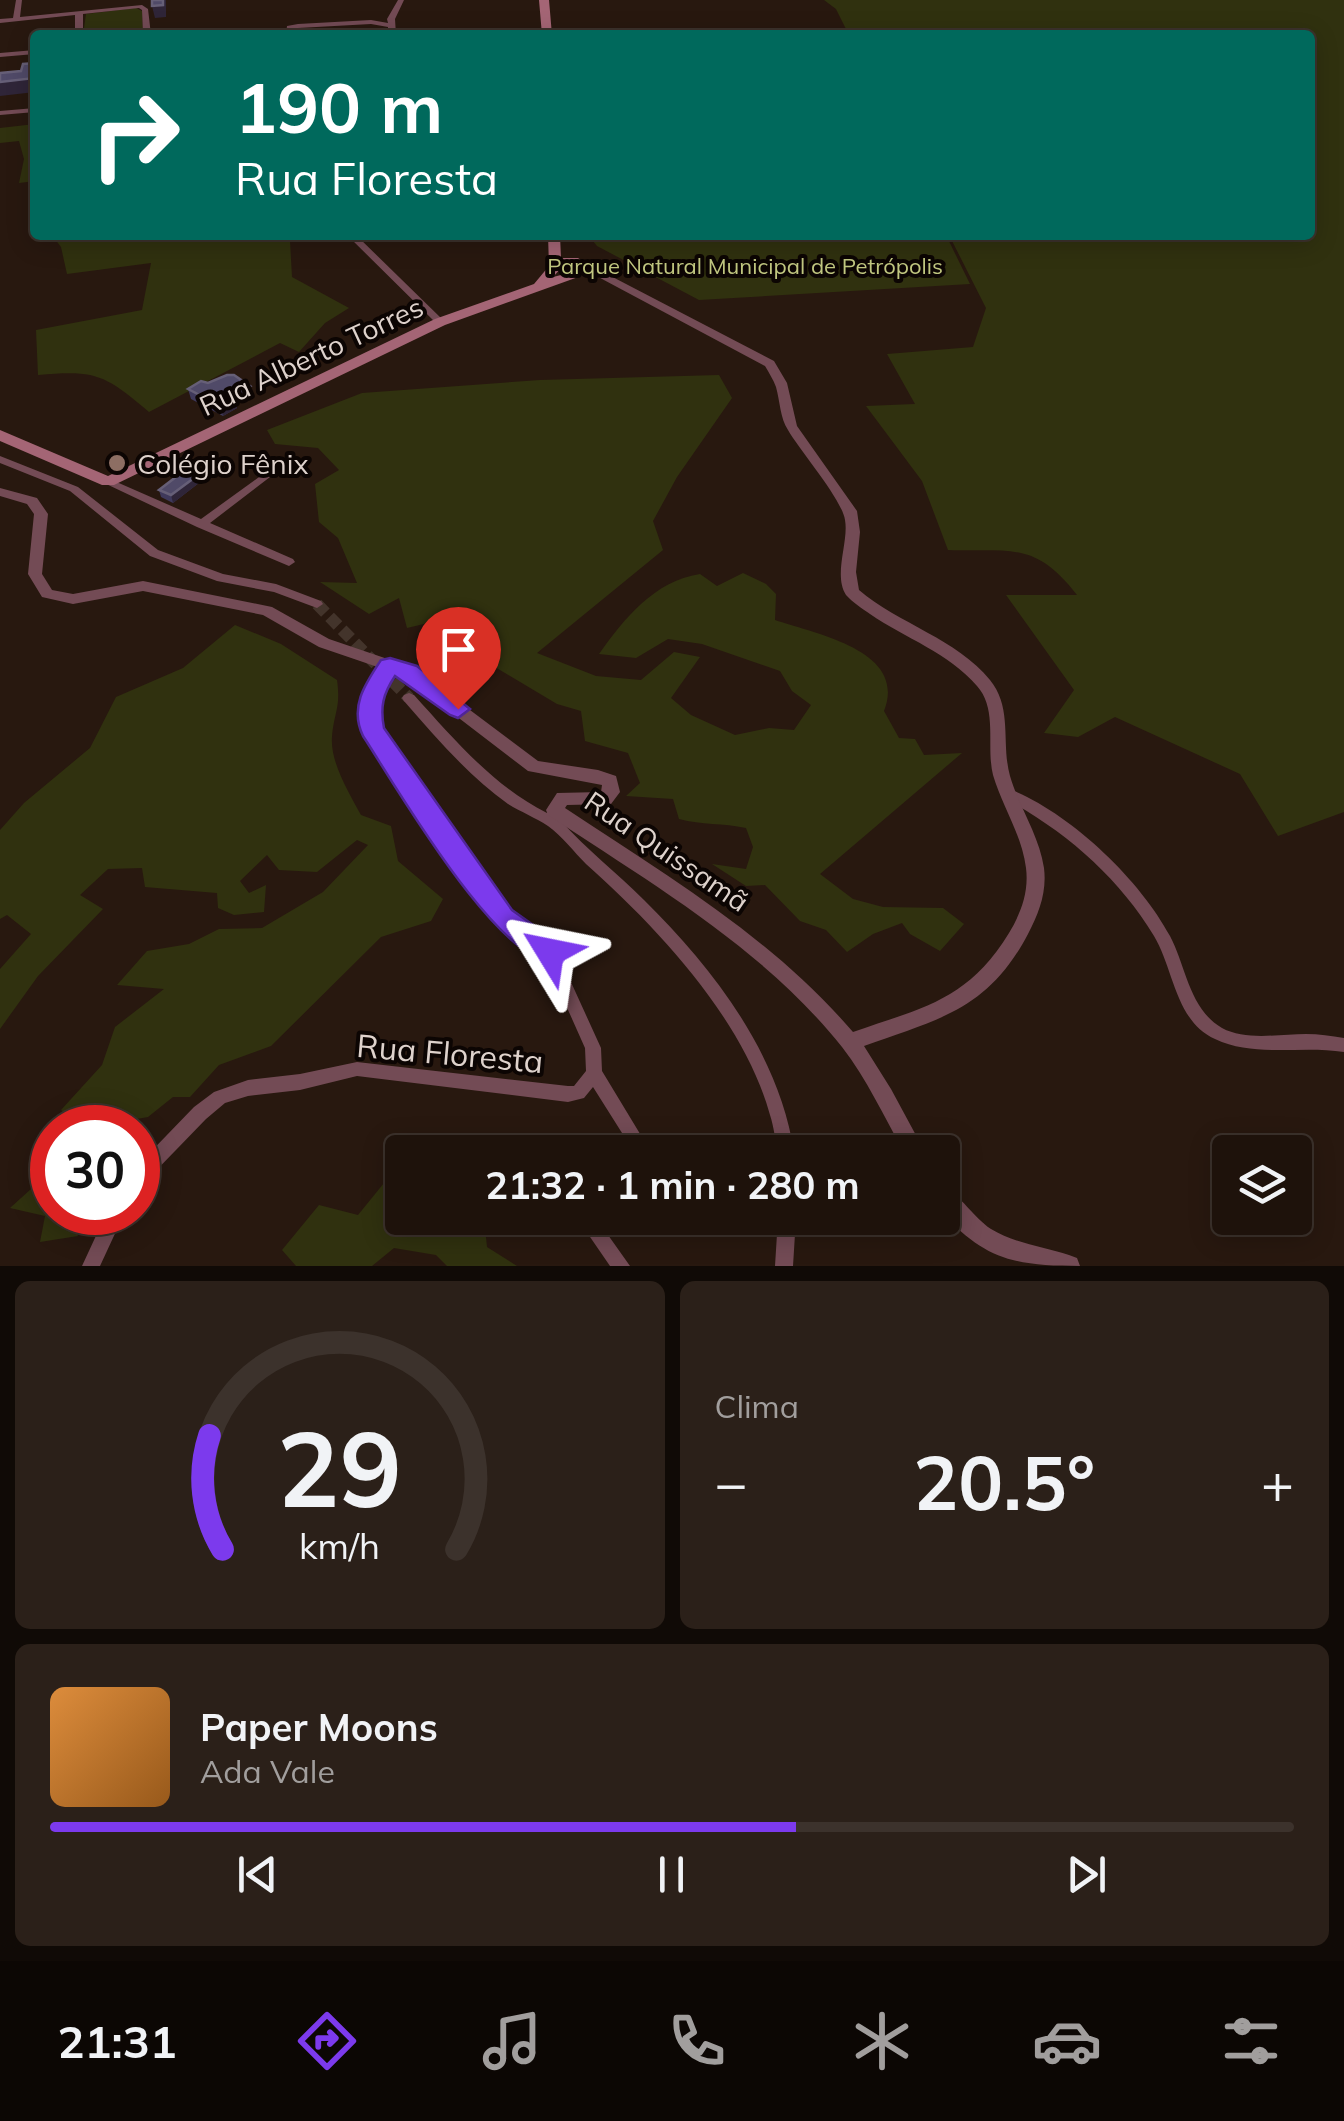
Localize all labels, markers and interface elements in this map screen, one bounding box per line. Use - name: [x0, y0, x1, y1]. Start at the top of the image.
- text: 190 m: [235, 63, 443, 151]
- icon: right: [70, 70, 200, 200]
- text: Rua Floresta: [235, 150, 498, 206]
- park label: Parque Natural Municipal de Petrópolis: [547, 252, 943, 280]
- street label: Rua Alberto Torres: [194, 289, 428, 423]
- place label: Colégio Fênix: [137, 446, 308, 481]
- marker: Colégio Fênix: [106, 452, 128, 474]
- pin: [416, 607, 501, 710]
- icon: arrive: [431, 622, 486, 677]
- street label: Rua Quissamã: [578, 783, 756, 919]
- position arrow: [498, 900, 602, 1004]
- street label: Rua Floresta: [355, 1025, 545, 1081]
- speed limit sign: 30: [30, 1105, 160, 1235]
- map controls: [1212, 1135, 1312, 1235]
- button: layers: [1212, 1135, 1312, 1235]
- text: 21:32 · 1 min · 280 m: [485, 1161, 860, 1209]
- text: Clima: [715, 1386, 799, 1426]
- text: 29: [277, 1402, 402, 1533]
- text: 20.5°: [913, 1435, 1095, 1529]
- text: −: [715, 1448, 748, 1517]
- text: +: [1261, 1448, 1294, 1517]
- text: km/h: [299, 1523, 380, 1568]
- text: Paper Moons: [200, 1703, 438, 1751]
- text: Ada Vale: [200, 1751, 335, 1791]
- icon: previous: [230, 1847, 285, 1902]
- icon: pause: [644, 1847, 699, 1902]
- icon: next: [1059, 1847, 1114, 1902]
- icon: directions: [292, 2006, 362, 2076]
- icon: music: [477, 2006, 547, 2076]
- icon: phone: [662, 2006, 732, 2076]
- icon: climate: [847, 2006, 917, 2076]
- icon: car: [1032, 2006, 1102, 2076]
- icon: filters: [1216, 2006, 1286, 2076]
- text: 21:31: [57, 2013, 177, 2069]

